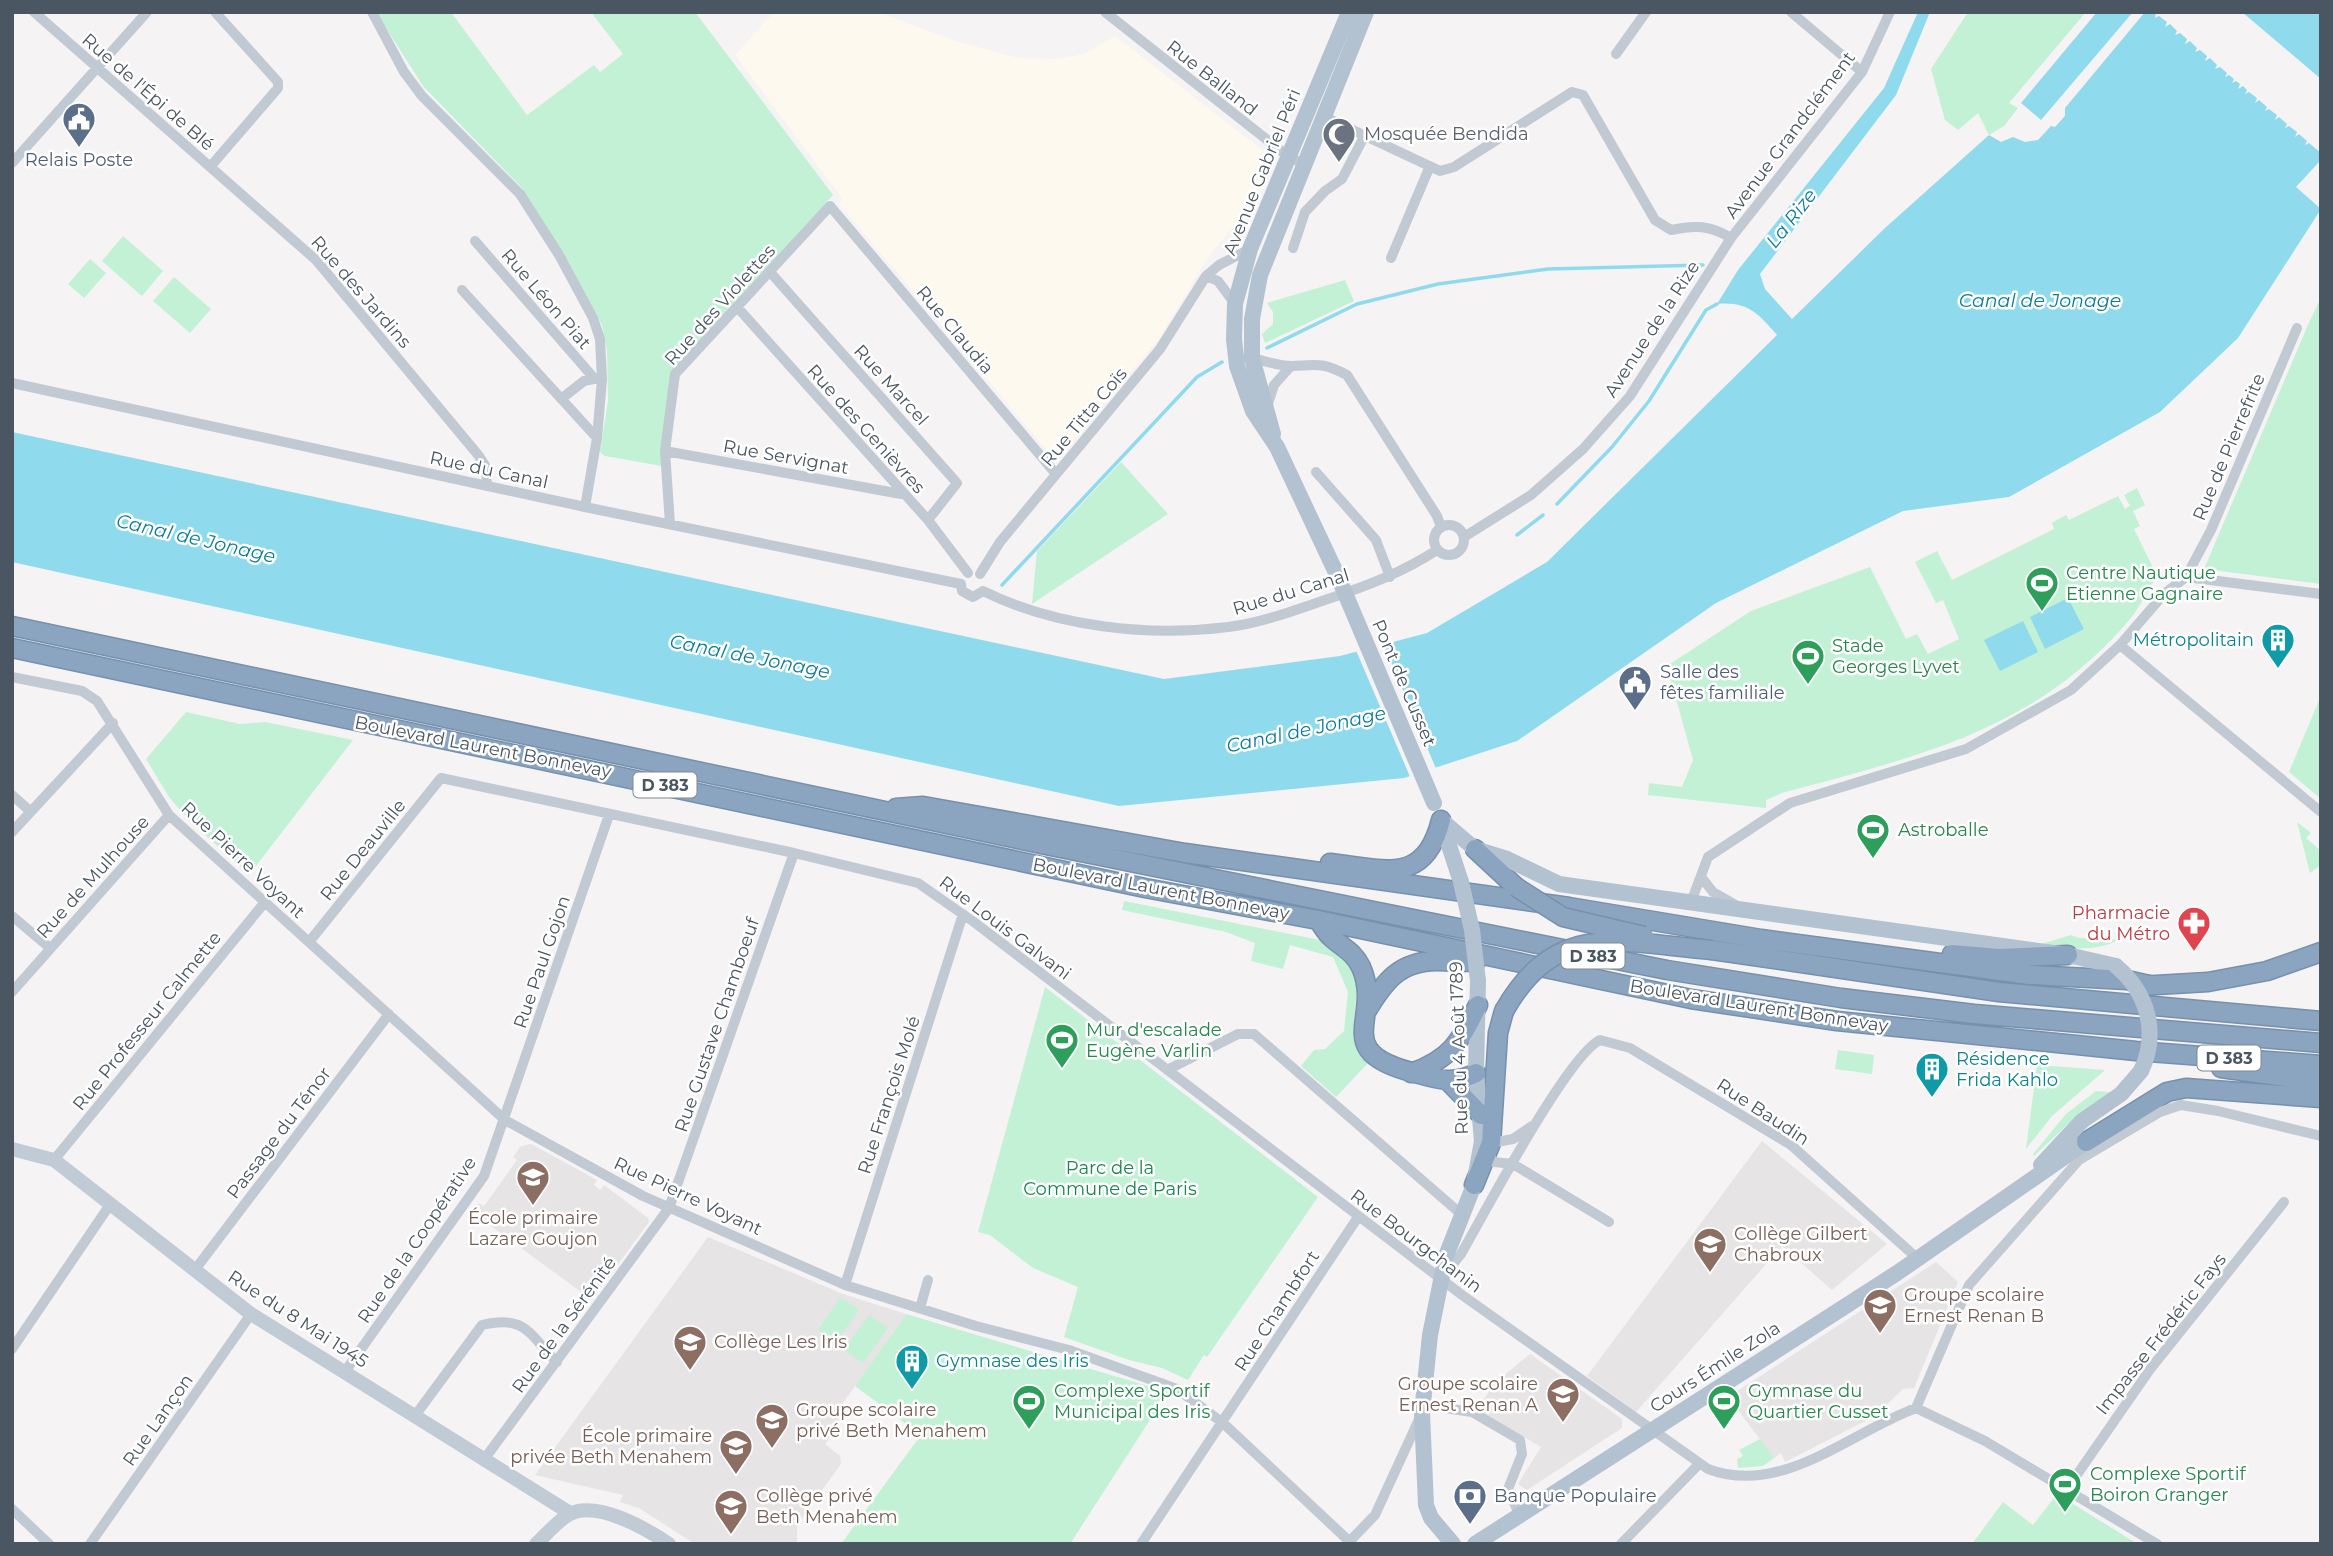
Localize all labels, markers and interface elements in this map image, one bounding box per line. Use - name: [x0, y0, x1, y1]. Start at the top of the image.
- street label: Rue de l'Épi de Blé: [77, 29, 219, 155]
- street label: Rue Balland: [1162, 36, 1262, 120]
- street label: Avenue Grandclément: [1720, 47, 1860, 223]
- street label: Avenue Gabriel Péri: [1219, 86, 1305, 258]
- public building icon: Relais Poste: [60, 100, 98, 149]
- mosque icon: Mosquée Bendida: [1320, 115, 1358, 164]
- place label: Mosquée Bendida: [1364, 123, 1529, 145]
- place label: Relais Poste: [25, 149, 133, 171]
- water label: La Rize: [1761, 184, 1822, 252]
- street label: Rue des Jardins: [306, 231, 416, 353]
- street label: Rue des Violettes: [660, 240, 780, 370]
- street label: Rue Léon Piat: [496, 244, 596, 354]
- street label: Avenue de la Rize: [1600, 256, 1704, 401]
- street label: Rue Claudia: [912, 281, 998, 379]
- water label: Canal de Jonage: [1959, 289, 2121, 312]
- street label: Rue Marcel: [849, 340, 933, 430]
- street label: Rue des Genièvres: [802, 360, 930, 498]
- street label: Rue Titta Coïs: [1036, 363, 1132, 471]
- street label: Rue de Pierrefrite: [2188, 370, 2270, 524]
- street label: Rue Servignat: [721, 435, 851, 479]
- street label: Rue du Canal: [428, 447, 550, 493]
- water label: Canal de Jonage: [114, 509, 278, 568]
- place label: Centre Nautique Etienne Gagnaire: [2066, 562, 2223, 605]
- street label: Rue du Canal: [1230, 564, 1352, 620]
- sports icon: Centre Nautique Etienne Gagnaire: [2023, 564, 2061, 613]
- street label: Pont de Cusset: [1367, 616, 1441, 750]
- building icon: Métropolitain: [2259, 621, 2297, 670]
- place label: Métropolitain: [2133, 629, 2254, 651]
- water label: Canal de Jonage: [668, 630, 832, 683]
- place label: Stade Georges Lyvet: [1832, 635, 1960, 678]
- sports icon: Stade Georges Lyvet: [1789, 637, 1827, 686]
- place label: Salle des fêtes familiale: [1660, 661, 1785, 704]
- public building icon: Salle des fêtes familiale: [1616, 663, 1654, 712]
- water label: Canal de Jonage: [1224, 701, 1388, 758]
- street label: Boulevard Laurent Bonnevay: [353, 711, 613, 783]
- road number: D 383: [634, 772, 696, 798]
- street label: Rue Deauville: [315, 795, 411, 905]
- street label: Rue Pierre Voyant: [177, 797, 309, 923]
- street label: Rue de Mulhouse: [32, 811, 154, 943]
- sports icon: Astroballe: [1854, 811, 1892, 860]
- place label: Astroballe: [1898, 819, 1989, 841]
- street label: Boulevard Laurent Bonnevay: [1031, 853, 1291, 925]
- street label: Rue Louis Galvani: [935, 871, 1075, 985]
- street label: Rue Paul Gojon: [509, 893, 575, 1031]
- place label: Pharmacie du Métro: [2072, 902, 2170, 945]
- pharmacy icon: Pharmacie du Métro: [2175, 904, 2213, 953]
- street label: Rue Gustave Chamboeuf: [670, 914, 764, 1135]
- street label: Rue Professeur Calmette: [68, 927, 226, 1115]
- road number: D 383: [1562, 944, 1624, 968]
- street label: Rue du 4 Août 1789: [1445, 961, 1473, 1135]
- street label: Boulevard Laurent Bonnevay: [1628, 975, 1890, 1037]
- street label: Rue François Molé: [853, 1013, 925, 1177]
- place label: Mur d'escalade Eugène Varlin: [1086, 1019, 1222, 1062]
- sports icon: Mur d'escalade Eugène Varlin: [1043, 1021, 1081, 1070]
- road number: D 383: [2198, 1046, 2260, 1070]
- place label: Résidence Frida Kahlo: [1956, 1048, 2058, 1091]
- building icon: Résidence Frida Kahlo: [1913, 1050, 1951, 1099]
- street label: Passage du Ténor: [222, 1063, 336, 1203]
- street label: Rue Baudin: [1712, 1074, 1814, 1150]
- street label: Rue de la Coopérative: [353, 1152, 481, 1328]
- street label: Rue Pierre Voyant: [610, 1152, 766, 1240]
- park label: Parc de la Commune de Paris: [1023, 1157, 1197, 1200]
- school or university icon: École primaire Lazare Goujon: [514, 1158, 552, 1207]
- street label: Rue Bourgchanin: [1346, 1184, 1486, 1298]
- place label: École primaire Lazare Goujon: [468, 1207, 598, 1250]
- place label: Collège Gilbert Chabroux: [1734, 1223, 1868, 1266]
- school or university icon: Collège Gilbert Chabroux: [1691, 1225, 1729, 1274]
- street label: Rue Chambfort: [1230, 1246, 1324, 1376]
- street label: Impasse Frédéric Fays: [2091, 1249, 2231, 1419]
- street label: Rue de la Sérénité: [507, 1252, 621, 1397]
- street label: Rue du 8 Mai 1945: [224, 1265, 372, 1373]
- place label: Groupe scolaire Ernest Renan B: [1904, 1284, 2044, 1327]
- school or university icon: Groupe scolaire Ernest Renan B: [1861, 1286, 1899, 1335]
- street label: Cours Émile Zola: [1646, 1317, 1784, 1417]
- school or university icon: Collège Les Iris: [671, 1323, 709, 1372]
- place label: Collège Les Iris: [714, 1331, 847, 1353]
- building icon: Gymnase des Iris: [893, 1342, 931, 1391]
- place label: Gymnase des Iris: [936, 1350, 1089, 1372]
- street label: Rue Lançon: [118, 1370, 198, 1470]
- place label: Groupe scolaire Ernest Renan A: [1398, 1373, 1538, 1416]
- school or university icon: Groupe scolaire Ernest Renan A: [1544, 1375, 1582, 1424]
- place label: Complexe Sportif Municipal des Iris: [1054, 1380, 1210, 1423]
- place label: Gymnase du Quartier Cusset: [1748, 1380, 1889, 1423]
- sports icon: Complexe Sportif Municipal des Iris: [1010, 1382, 1048, 1431]
- sports icon: Gymnase du Quartier Cusset: [1705, 1382, 1743, 1431]
- place label: Groupe scolaire privé Beth Menahem: [796, 1399, 987, 1442]
- school or university icon: Groupe scolaire privé Beth Menahem: [753, 1401, 791, 1450]
- place label: École primaire privée Beth Menahem: [510, 1425, 712, 1468]
- school or university icon: École primaire privée Beth Menahem: [717, 1427, 755, 1476]
- place label: Complexe Sportif Boiron Granger: [2090, 1463, 2246, 1506]
- sports icon: Complexe Sportif Boiron Granger: [2046, 1465, 2084, 1514]
- bank icon: Banque Populaire: [1451, 1477, 1489, 1526]
- place label: Collège privé Beth Menahem: [756, 1485, 898, 1528]
- place label: Banque Populaire: [1494, 1485, 1657, 1507]
- school or university icon: Collège privé Beth Menahem: [712, 1487, 750, 1536]

